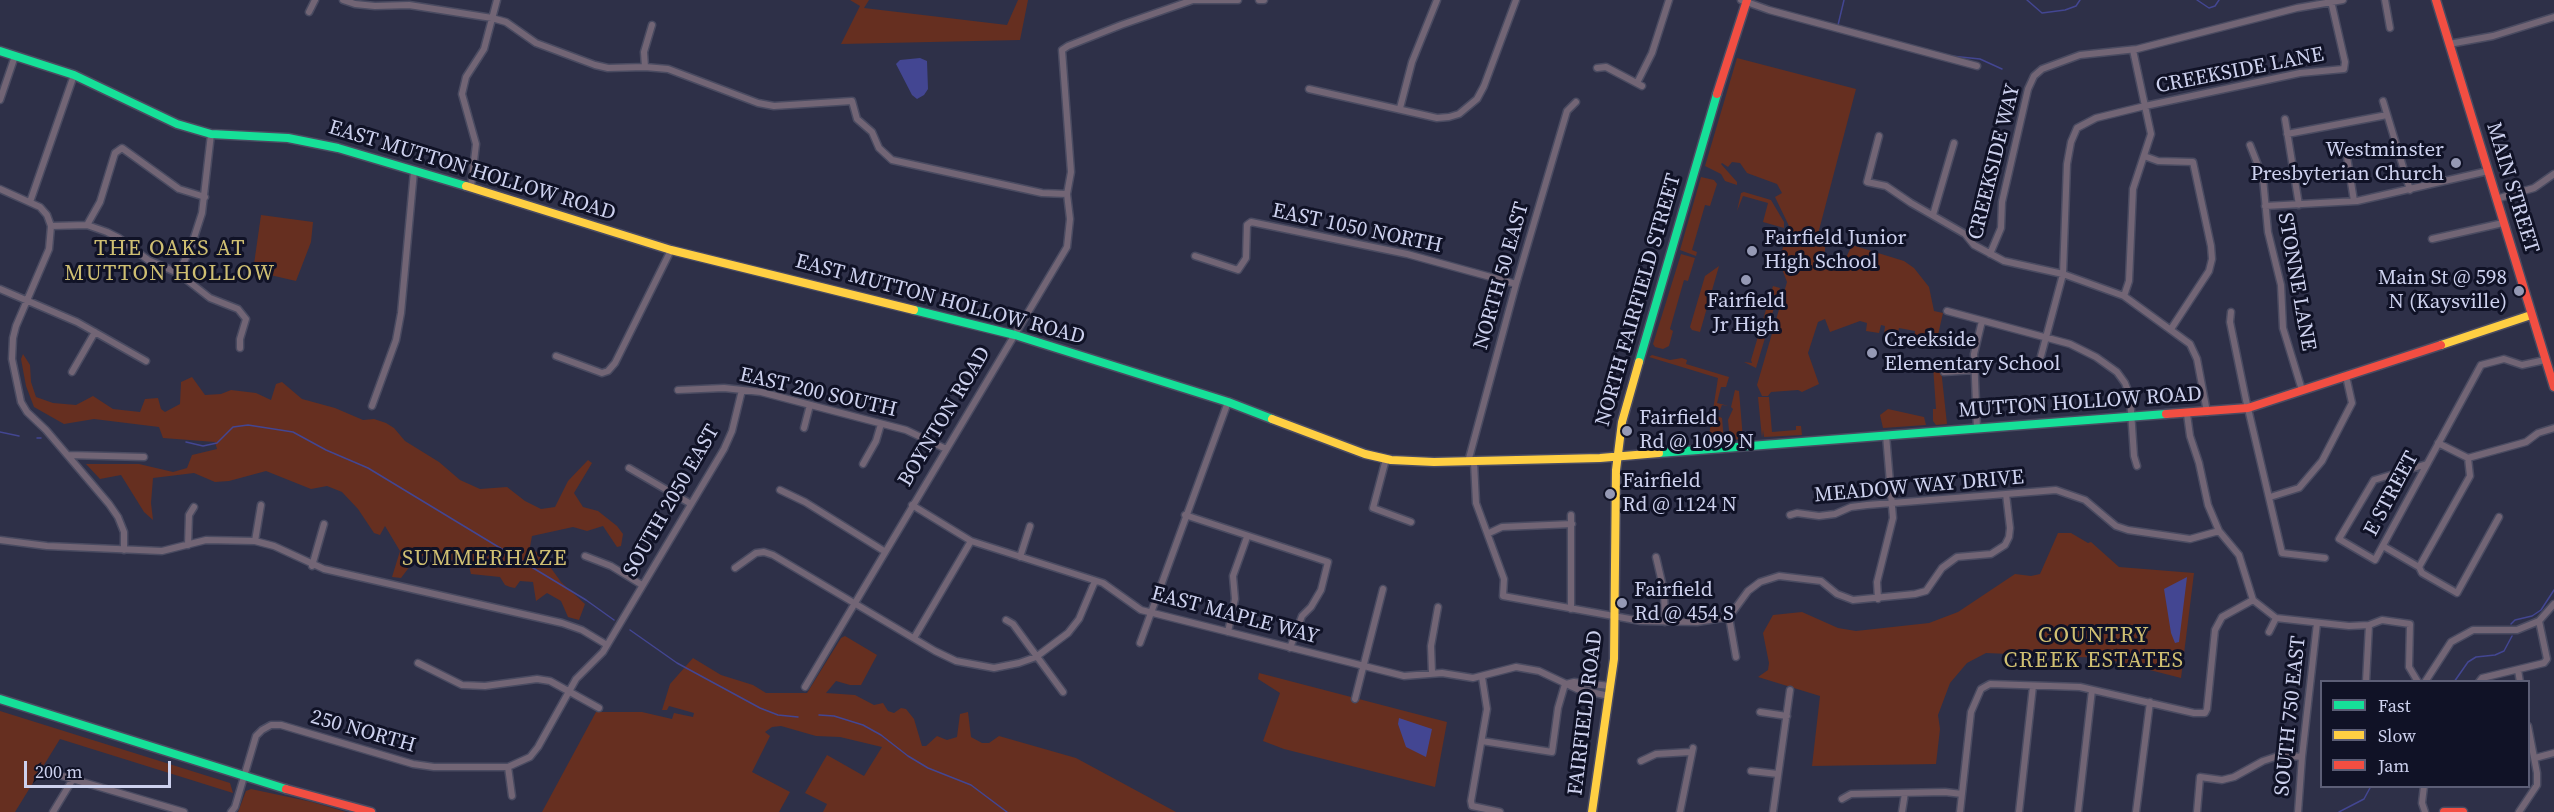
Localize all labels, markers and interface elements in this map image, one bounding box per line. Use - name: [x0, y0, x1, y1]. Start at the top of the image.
- street label: CREEKSIDE LANE: [2154, 42, 2326, 100]
- street label: CREEKSIDE WAY: [1963, 81, 2027, 243]
- street label: EAST MUTTON HOLLOW ROAD: [326, 115, 618, 227]
- street label: MAIN STREET: [2480, 119, 2544, 257]
- place label: Westminster Presbyterian Church: [2250, 138, 2444, 188]
- marker: Westminster Presbyterian Church: [2449, 156, 2463, 170]
- street label: NORTH FAIRFIELD STREET: [1591, 171, 1687, 429]
- street label: EAST 1050 NORTH: [1270, 199, 1444, 259]
- street label: NORTH 50 EAST: [1469, 199, 1535, 353]
- street label: STONNE LANE: [2271, 211, 2321, 353]
- place label: Fairfield Junior High School: [1764, 226, 1906, 276]
- district label: THE OAKS AT MUTTON HOLLOW: [64, 236, 276, 288]
- marker: Fairfield Junior High School: [1745, 244, 1759, 258]
- street label: EAST MUTTON HOLLOW ROAD: [792, 249, 1088, 351]
- place label: Main St @ 598 N (Kaysville): [2378, 266, 2507, 316]
- marker: Fairfield Jr High: [1739, 273, 1753, 287]
- marker: Main St @ 598 N (Kaysville): [2512, 284, 2526, 298]
- place label: Fairfield Jr High: [1707, 289, 1785, 339]
- place label: Creekside Elementary School: [1884, 328, 2061, 378]
- street label: BOYNTON ROAD: [893, 342, 997, 492]
- marker: Creekside Elementary School: [1865, 346, 1879, 360]
- street label: EAST 200 SOUTH: [737, 363, 899, 423]
- street label: MUTTON HOLLOW ROAD: [1957, 382, 2203, 424]
- place label: Fairfield Rd @ 1099 N: [1639, 406, 1754, 456]
- street label: SOUTH 2050 EAST: [618, 421, 726, 581]
- marker: Fairfield Rd @ 1099 N: [1620, 424, 1634, 438]
- street label: E STREET: [2359, 447, 2425, 541]
- street label: MEADOW WAY DRIVE: [1813, 465, 2025, 509]
- place label: Fairfield Rd @ 1124 N: [1622, 469, 1737, 519]
- marker: Fairfield Rd @ 1124 N: [1603, 487, 1617, 501]
- district label: SUMMERHAZE: [402, 546, 568, 572]
- place label: Fairfield Rd @ 454 S: [1634, 578, 1734, 628]
- street label: EAST MAPLE WAY: [1148, 582, 1322, 650]
- marker: Fairfield Rd @ 454 S: [1615, 596, 1629, 610]
- district label: COUNTRY CREEK ESTATES: [2003, 623, 2185, 674]
- street label: FAIRFIELD ROAD: [1563, 629, 1609, 797]
- street label: SOUTH 750 EAST: [2270, 635, 2312, 797]
- legend: [2320, 680, 2530, 788]
- text: Fast: [2378, 693, 2411, 718]
- street label: 250 NORTH: [308, 705, 418, 759]
- text: Slow: [2378, 723, 2416, 748]
- scale bar: [27, 749, 174, 787]
- text: Jam: [2378, 753, 2410, 778]
- text: 200 m: [35, 759, 82, 784]

